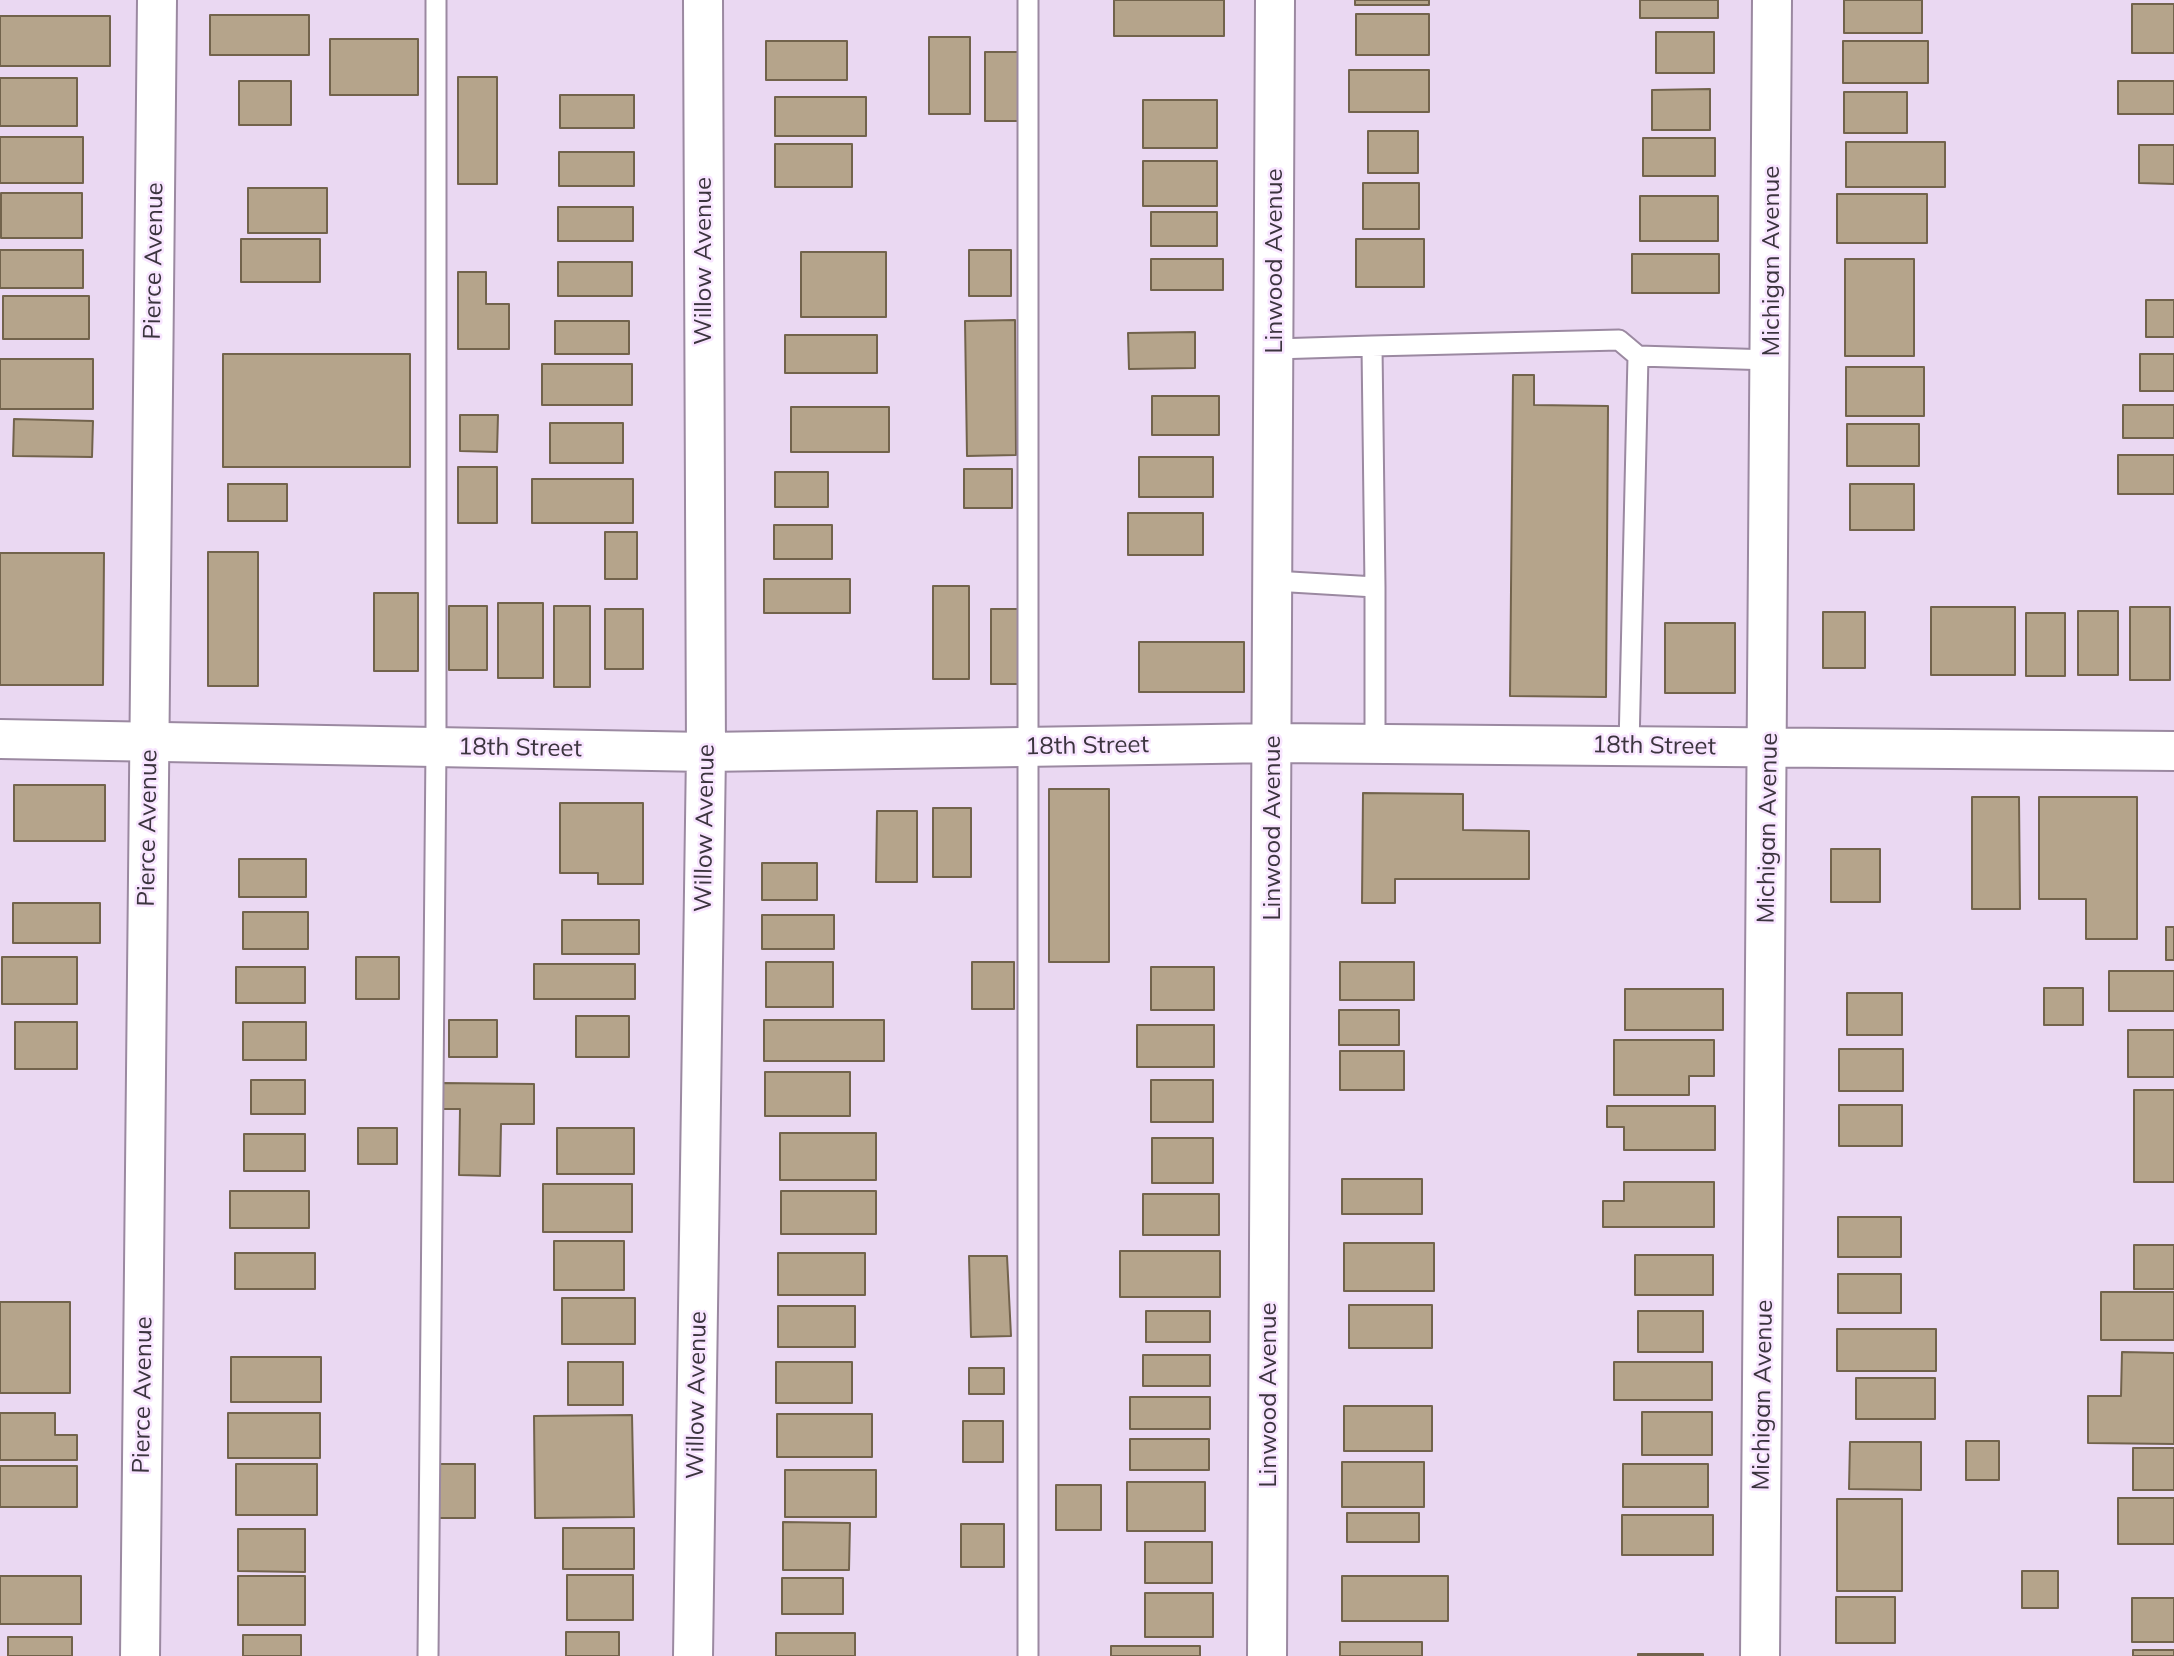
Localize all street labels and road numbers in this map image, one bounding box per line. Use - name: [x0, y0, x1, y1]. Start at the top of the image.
- street label: Michigan Avenue: [1758, 166, 1786, 356]
- street label: Linwood Avenue: [1261, 168, 1289, 354]
- street label: Willow Avenue: [690, 177, 718, 345]
- street label: Pierce Avenue: [138, 182, 170, 340]
- street label: 18th Street: [1025, 731, 1149, 761]
- street label: 18th Street: [1592, 731, 1716, 761]
- street label: Michigan Avenue: [1752, 732, 1784, 924]
- street label: 18th Street: [458, 733, 582, 763]
- street label: Linwood Avenue: [1259, 735, 1287, 921]
- street label: Willow Avenue: [689, 744, 721, 912]
- street label: Pierce Avenue: [132, 749, 164, 907]
- street label: Michigan Avenue: [1747, 1299, 1779, 1491]
- street label: Linwood Avenue: [1255, 1302, 1283, 1488]
- street label: Willow Avenue: [681, 1311, 713, 1479]
- street label: Pierce Avenue: [127, 1316, 159, 1474]

